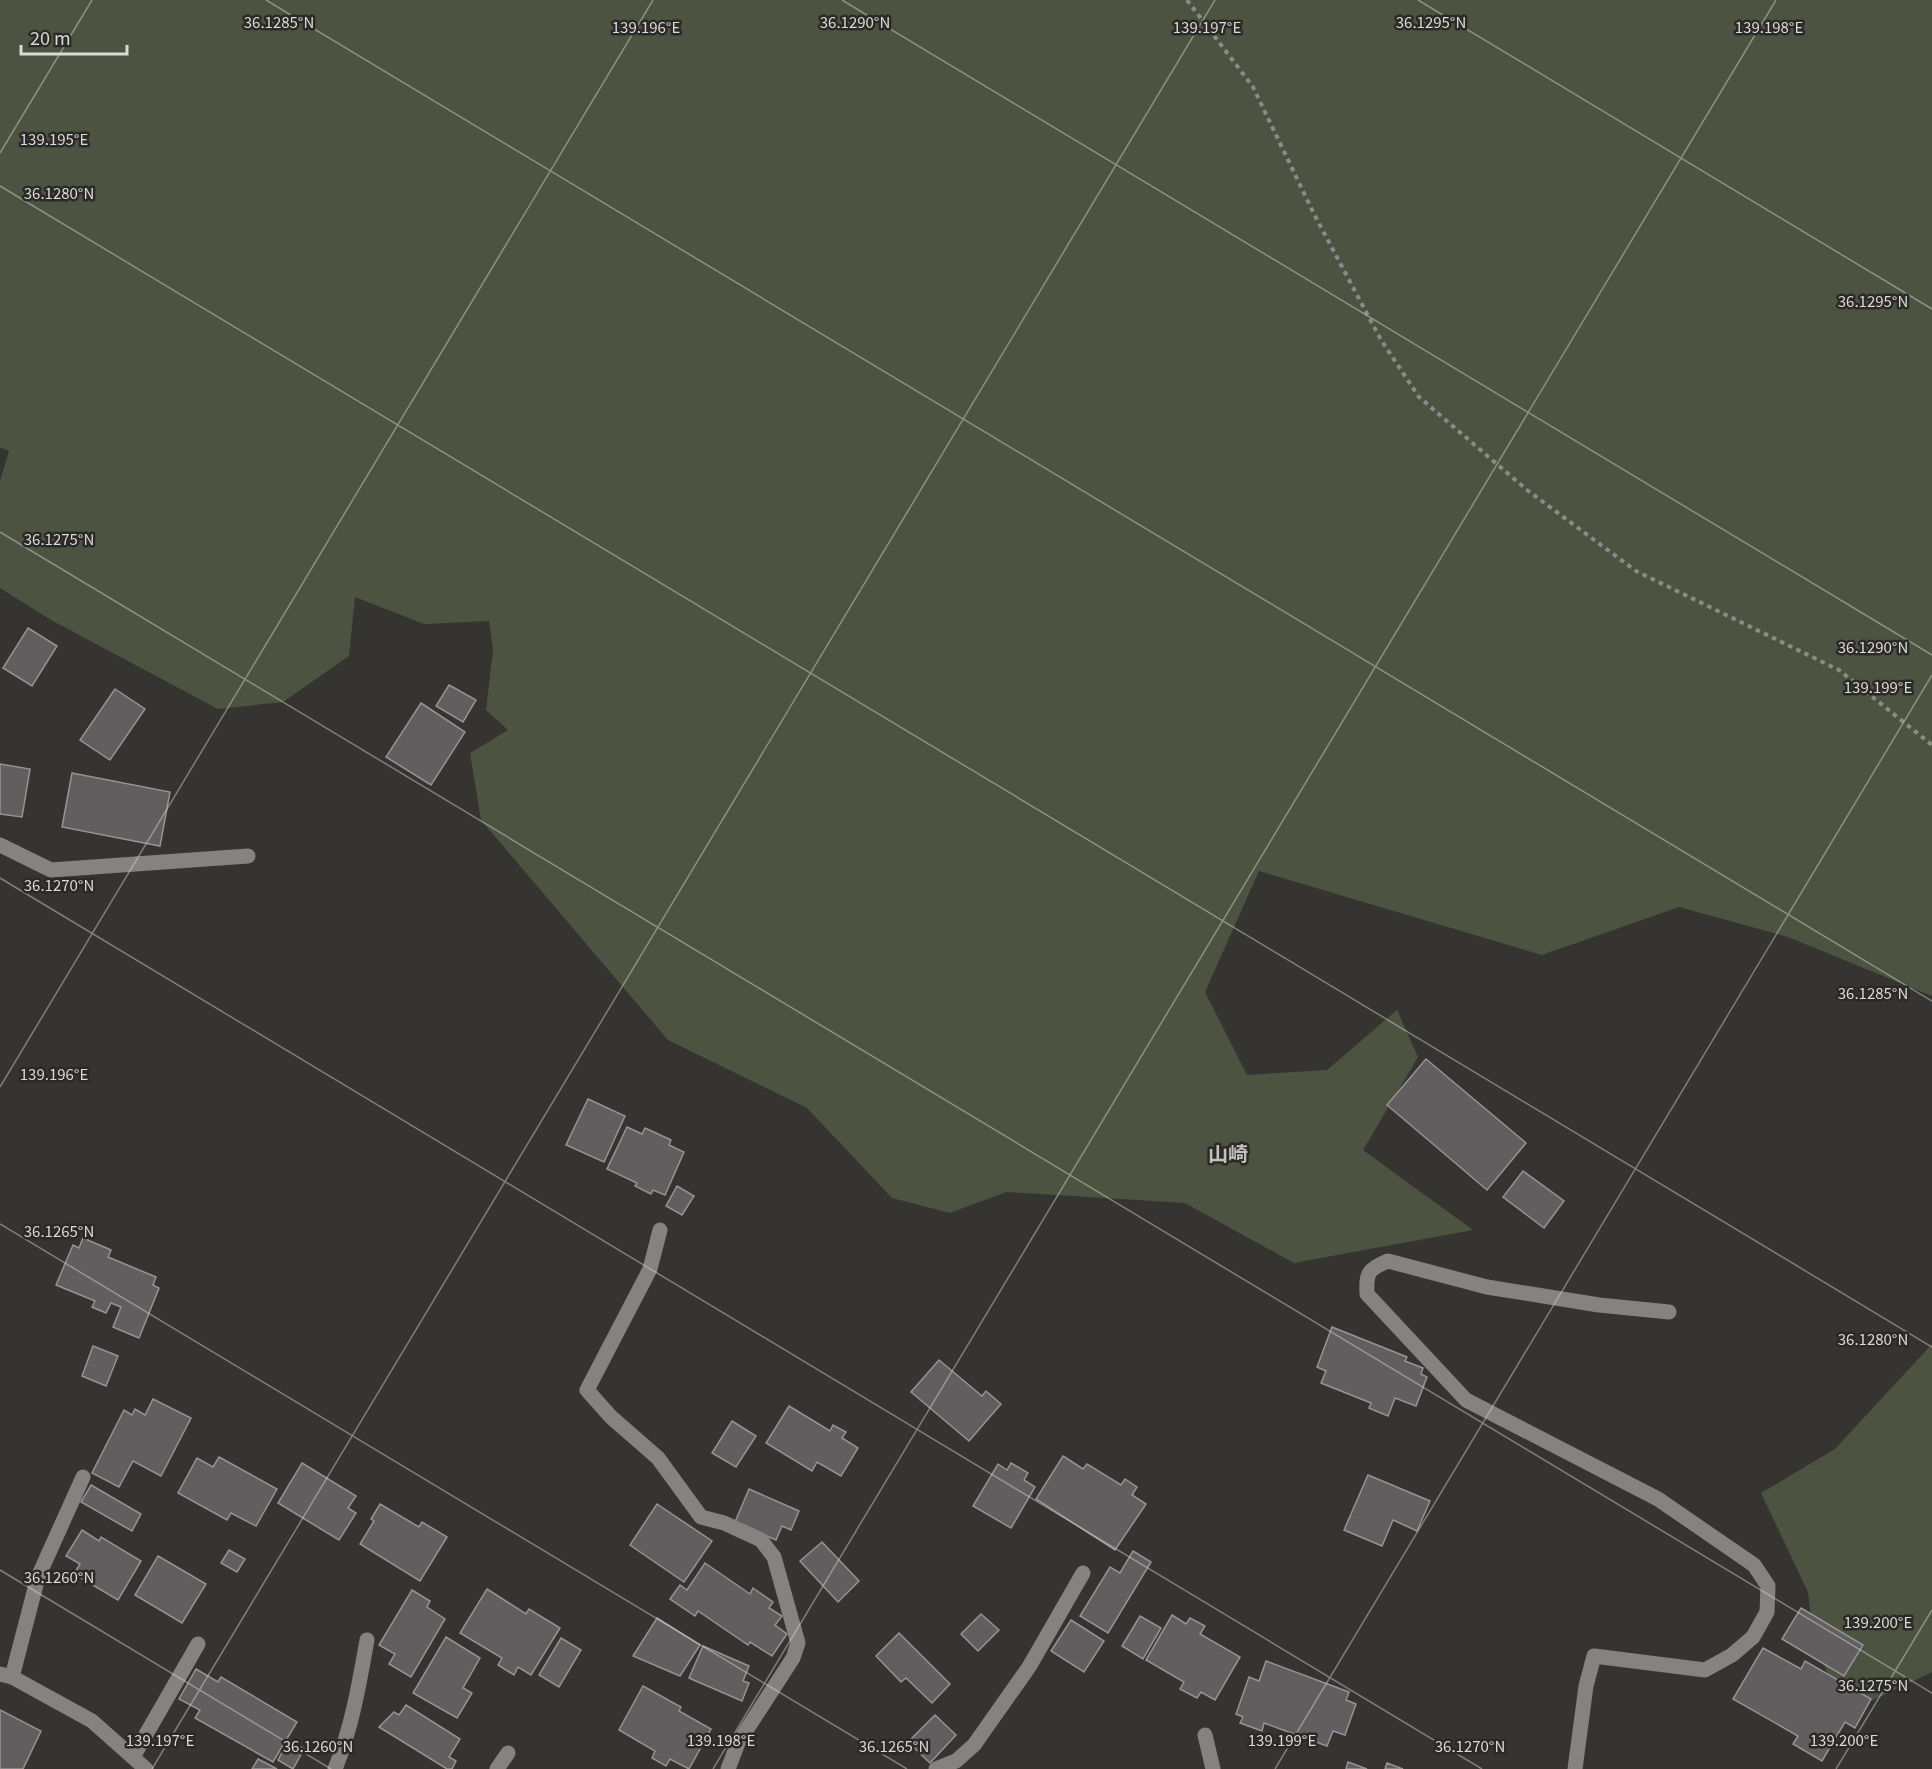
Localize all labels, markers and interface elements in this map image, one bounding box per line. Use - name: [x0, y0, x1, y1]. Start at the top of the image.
- text: 36.1285°N: [244, 11, 314, 32]
- text: 36.1290°N: [820, 11, 890, 32]
- text: 36.1295°N: [1396, 11, 1466, 32]
- text: 139.196°E: [612, 16, 680, 37]
- text: 139.197°E: [1173, 16, 1241, 37]
- text: 139.198°E: [1735, 16, 1803, 37]
- scale bar: [21, 18, 128, 56]
- text: 20 m: [30, 24, 71, 50]
- text: 139.195°E: [20, 128, 88, 149]
- text: 36.1280°N: [24, 182, 94, 203]
- text: 36.1295°N: [1838, 290, 1908, 311]
- text: 36.1275°N: [24, 528, 94, 549]
- text: 36.1290°N: [1838, 636, 1908, 657]
- text: 139.199°E: [1844, 676, 1912, 697]
- text: 36.1270°N: [24, 874, 94, 895]
- text: 36.1285°N: [1838, 982, 1908, 1003]
- text: 139.196°E: [20, 1063, 88, 1084]
- district label: 山崎: [1208, 1138, 1248, 1167]
- text: 36.1265°N: [24, 1220, 94, 1241]
- text: 36.1280°N: [1838, 1328, 1908, 1349]
- text: 36.1260°N: [24, 1566, 94, 1587]
- text: 139.200°E: [1844, 1611, 1912, 1632]
- text: 36.1275°N: [1838, 1674, 1908, 1695]
- text: 139.197°E: [126, 1729, 194, 1750]
- text: 139.198°E: [687, 1729, 755, 1750]
- text: 139.199°E: [1248, 1729, 1316, 1750]
- text: 139.200°E: [1810, 1729, 1878, 1750]
- text: 36.1260°N: [283, 1735, 353, 1756]
- text: 36.1265°N: [859, 1735, 929, 1756]
- text: 36.1270°N: [1435, 1735, 1505, 1756]

